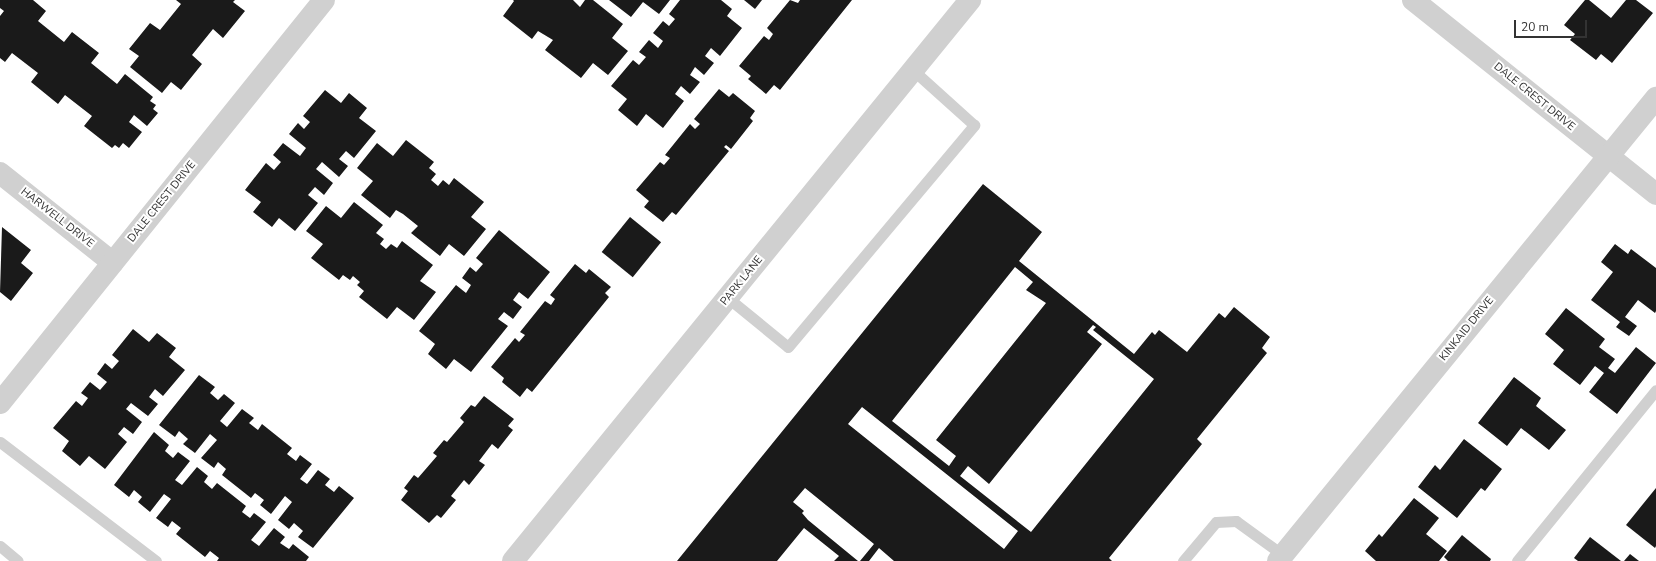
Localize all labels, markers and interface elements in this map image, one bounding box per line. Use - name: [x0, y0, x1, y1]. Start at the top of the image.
- scale bar: [1516, 12, 1589, 38]
- text: 20 m: [1521, 19, 1549, 35]
- street label: DALE CREST DRIVE: [1491, 60, 1577, 134]
- street label: DALE CREST DRIVE: [125, 159, 199, 245]
- street label: HARWELL DRIVE: [18, 185, 96, 251]
- street label: PARK LANE: [718, 254, 766, 308]
- street label: KINKAID DRIVE: [1437, 294, 1497, 364]

